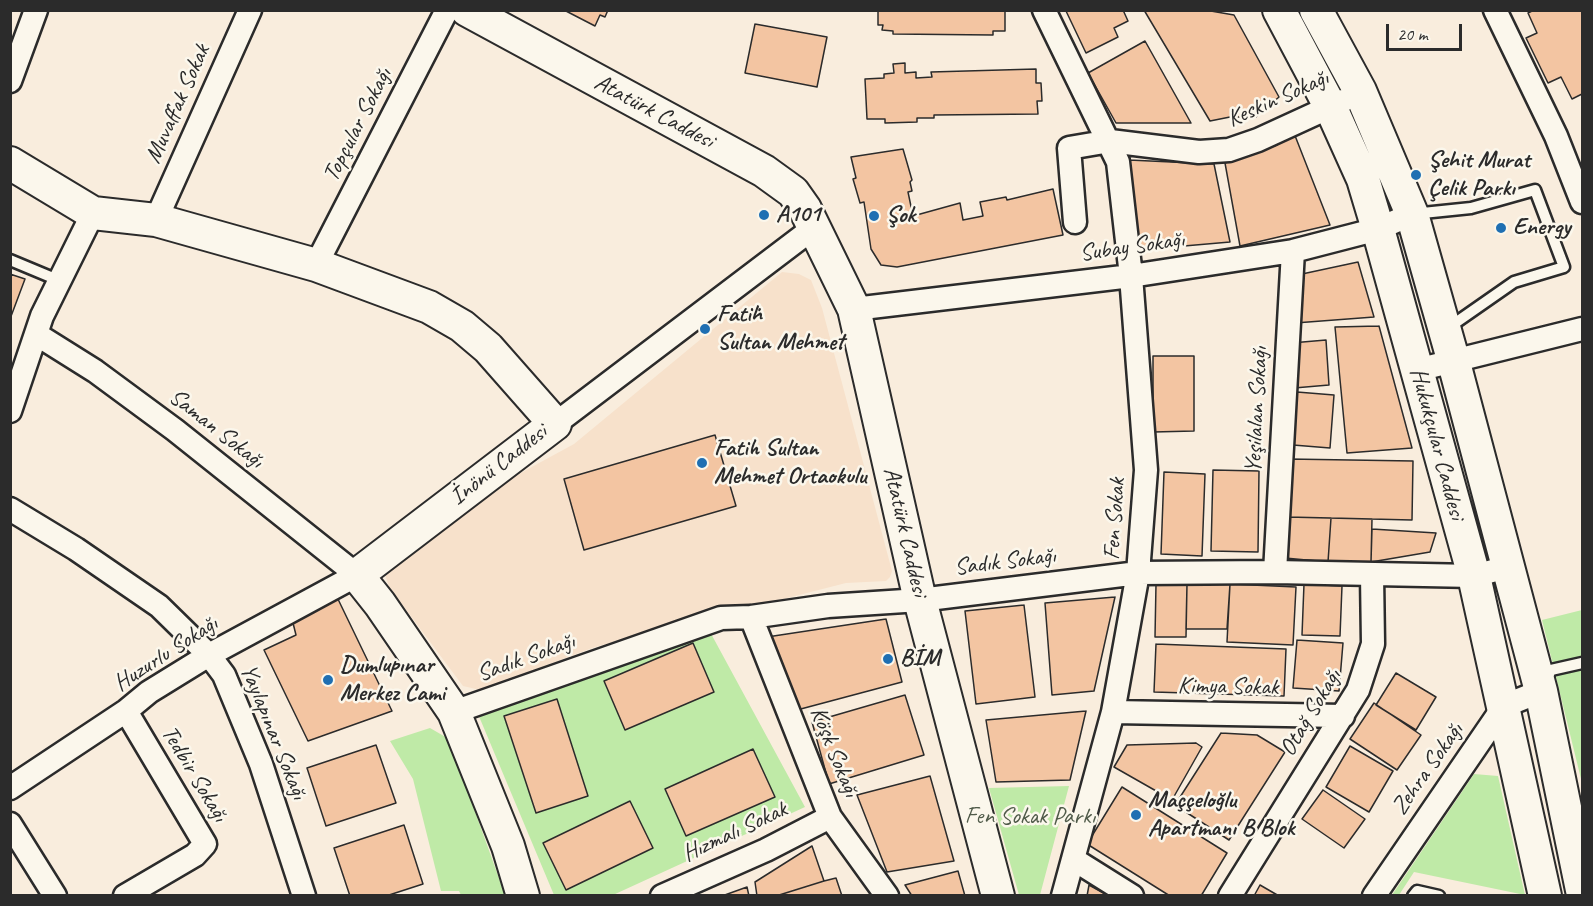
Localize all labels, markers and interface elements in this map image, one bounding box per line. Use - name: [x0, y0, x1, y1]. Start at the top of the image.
- scale bar: [1389, 12, 1466, 50]
- text: 20 m: [1397, 23, 1428, 45]
- street label: Muvaffak Sokak: [139, 40, 217, 168]
- street label: Topçular Sokağı: [317, 63, 399, 187]
- street label: Keskin Sokağı: [1223, 64, 1333, 134]
- street label: Atatürk Caddesi: [589, 68, 719, 156]
- place label: Şehit Murat Çelik Parkı: [1428, 147, 1530, 203]
- marker: Şehit Murat Çelik Parkı: [1409, 168, 1423, 182]
- place label: A101: [776, 201, 821, 229]
- place label: Şok: [886, 202, 915, 230]
- marker: A101: [757, 208, 771, 222]
- marker: Şok: [867, 209, 881, 223]
- place label: Energy: [1513, 214, 1570, 242]
- marker: Energy: [1494, 221, 1508, 235]
- street label: Subay Sokağı: [1078, 225, 1186, 269]
- place label: Fati̇h Sultan Mehmet: [717, 301, 844, 357]
- marker: Fati̇h Sultan Mehmet: [698, 322, 712, 336]
- street label: Yeşilalan Sokağı: [1239, 346, 1275, 474]
- street label: Hukukçular Caddesi: [1403, 365, 1471, 523]
- street label: Saman Sokağı: [163, 383, 269, 475]
- street label: İnönü Caddesi: [445, 418, 553, 512]
- place label: Fatih Sultan Mehmet Ortaokulu: [714, 435, 866, 491]
- marker: Fatih Sultan Mehmet Ortaokulu: [695, 456, 709, 470]
- street label: Atatürk Caddesi: [876, 465, 934, 599]
- street label: Fen Sokak: [1098, 477, 1132, 561]
- street label: Sadık Sokağı: [953, 542, 1057, 582]
- street label: Huzurlu Sokağı: [109, 610, 223, 698]
- street label: Sadık Sokağı: [473, 627, 579, 689]
- place label: BİM: [900, 645, 940, 673]
- place label: Dumlupınar Merkez Cami: [340, 652, 445, 708]
- marker: BİM: [881, 652, 895, 666]
- street label: Yaylapınar Sokağı: [233, 660, 313, 804]
- street label: Otağ Sokağı: [1274, 664, 1348, 762]
- street label: Kimya Sokak: [1177, 672, 1279, 702]
- marker: Dumlupınar Merkez Cami: [321, 673, 335, 687]
- street label: Köşk Sokağı: [803, 703, 865, 801]
- street label: Zehra Sokağı: [1386, 717, 1470, 821]
- street label: Tedbir Sokağı: [154, 721, 234, 827]
- place label: Maççeloğlu Apartmanı B Blok: [1148, 787, 1295, 843]
- street label: Hızmalı Sokak: [678, 795, 792, 869]
- park label: Fen Sokak Parkı: [965, 803, 1095, 831]
- marker: Maççeloğlu Apartmanı B Blok: [1129, 808, 1143, 822]

